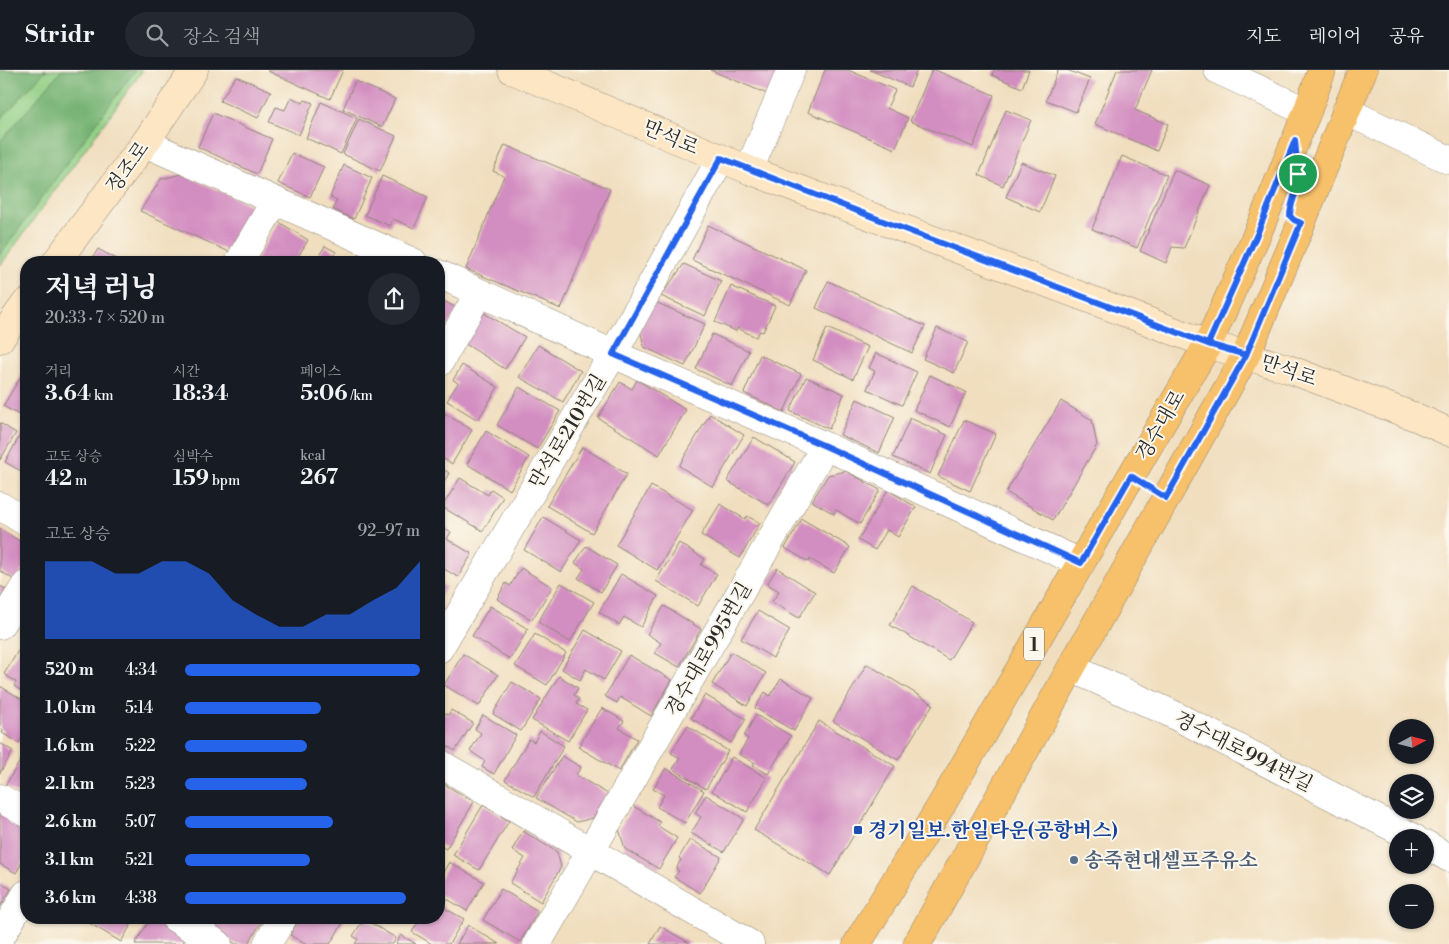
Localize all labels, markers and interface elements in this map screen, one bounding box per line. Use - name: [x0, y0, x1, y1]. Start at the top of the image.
- search box: [125, 12, 475, 57]
- text: Stridr: [25, 20, 95, 50]
- icon: search: [143, 21, 171, 49]
- text: 장소 검색: [183, 25, 260, 49]
- text: 지도: [1246, 25, 1281, 48]
- text: 레이어: [1309, 25, 1361, 48]
- text: 공유: [1389, 25, 1424, 48]
- street label: 만석로: [639, 116, 702, 161]
- street label: 정조로: [101, 137, 155, 199]
- pin: [1277, 153, 1319, 195]
- icon: arrive: [1284, 160, 1312, 188]
- text: 저녁 러닝: [45, 271, 158, 306]
- button: share: [368, 273, 420, 325]
- text: 20:33 · 7 × 520 m: [45, 308, 165, 328]
- street label: 만석로: [1257, 350, 1320, 393]
- text: 거리: [45, 363, 72, 381]
- text: 시간: [173, 363, 200, 381]
- text: 페이스: [300, 363, 341, 381]
- street label: 만석로210번길: [524, 370, 612, 494]
- text: 3.64: [45, 381, 91, 407]
- text: 18:34: [173, 381, 229, 407]
- text: 5:06: [300, 381, 348, 407]
- street label: 경수대로: [1131, 386, 1191, 465]
- text: km: [91, 387, 114, 405]
- text: /km: [348, 387, 373, 405]
- text: kcal: [300, 447, 326, 465]
- text: 고도 상승: [45, 448, 102, 466]
- text: 심박수: [173, 448, 213, 466]
- text: 267: [300, 465, 338, 491]
- text: 42: [45, 466, 72, 492]
- text: 159: [173, 466, 209, 492]
- text: m: [72, 472, 87, 490]
- text: bpm: [209, 472, 240, 490]
- text: 92–97 m: [358, 521, 420, 541]
- text: 고도 상승: [45, 524, 110, 544]
- street label: 경수대로995번길: [661, 578, 758, 721]
- road number: 1: [1024, 628, 1044, 660]
- text: 520 m: [45, 660, 94, 680]
- text: 4:34: [125, 660, 157, 680]
- text: 1.0 km: [45, 698, 96, 718]
- text: 5:14: [125, 698, 153, 718]
- street label: 경수대로994번길: [1170, 707, 1317, 798]
- north arrow: [1389, 719, 1434, 764]
- map controls: [1389, 719, 1434, 929]
- text: 1.6 km: [45, 736, 94, 756]
- text: 5:22: [125, 736, 156, 756]
- text: 2.1 km: [45, 774, 94, 794]
- text: 5:23: [125, 774, 155, 794]
- button: layers: [1389, 774, 1434, 819]
- text: 2.6 km: [45, 812, 96, 832]
- text: 5:07: [125, 812, 156, 832]
- place label: 경기일보.한일타운(공항버스): [868, 819, 1118, 844]
- marker: 경기일보.한일타운(공항버스): [852, 824, 864, 836]
- button: +: [1389, 829, 1434, 874]
- place label: 송죽현대셀프주유소: [1084, 849, 1258, 874]
- text: 3.1 km: [45, 850, 94, 870]
- text: 5:21: [125, 850, 154, 870]
- marker: 송죽현대셀프주유소: [1068, 854, 1080, 866]
- button: −: [1389, 884, 1434, 929]
- text: 3.6 km: [45, 888, 96, 908]
- text: 4:38: [125, 888, 157, 908]

